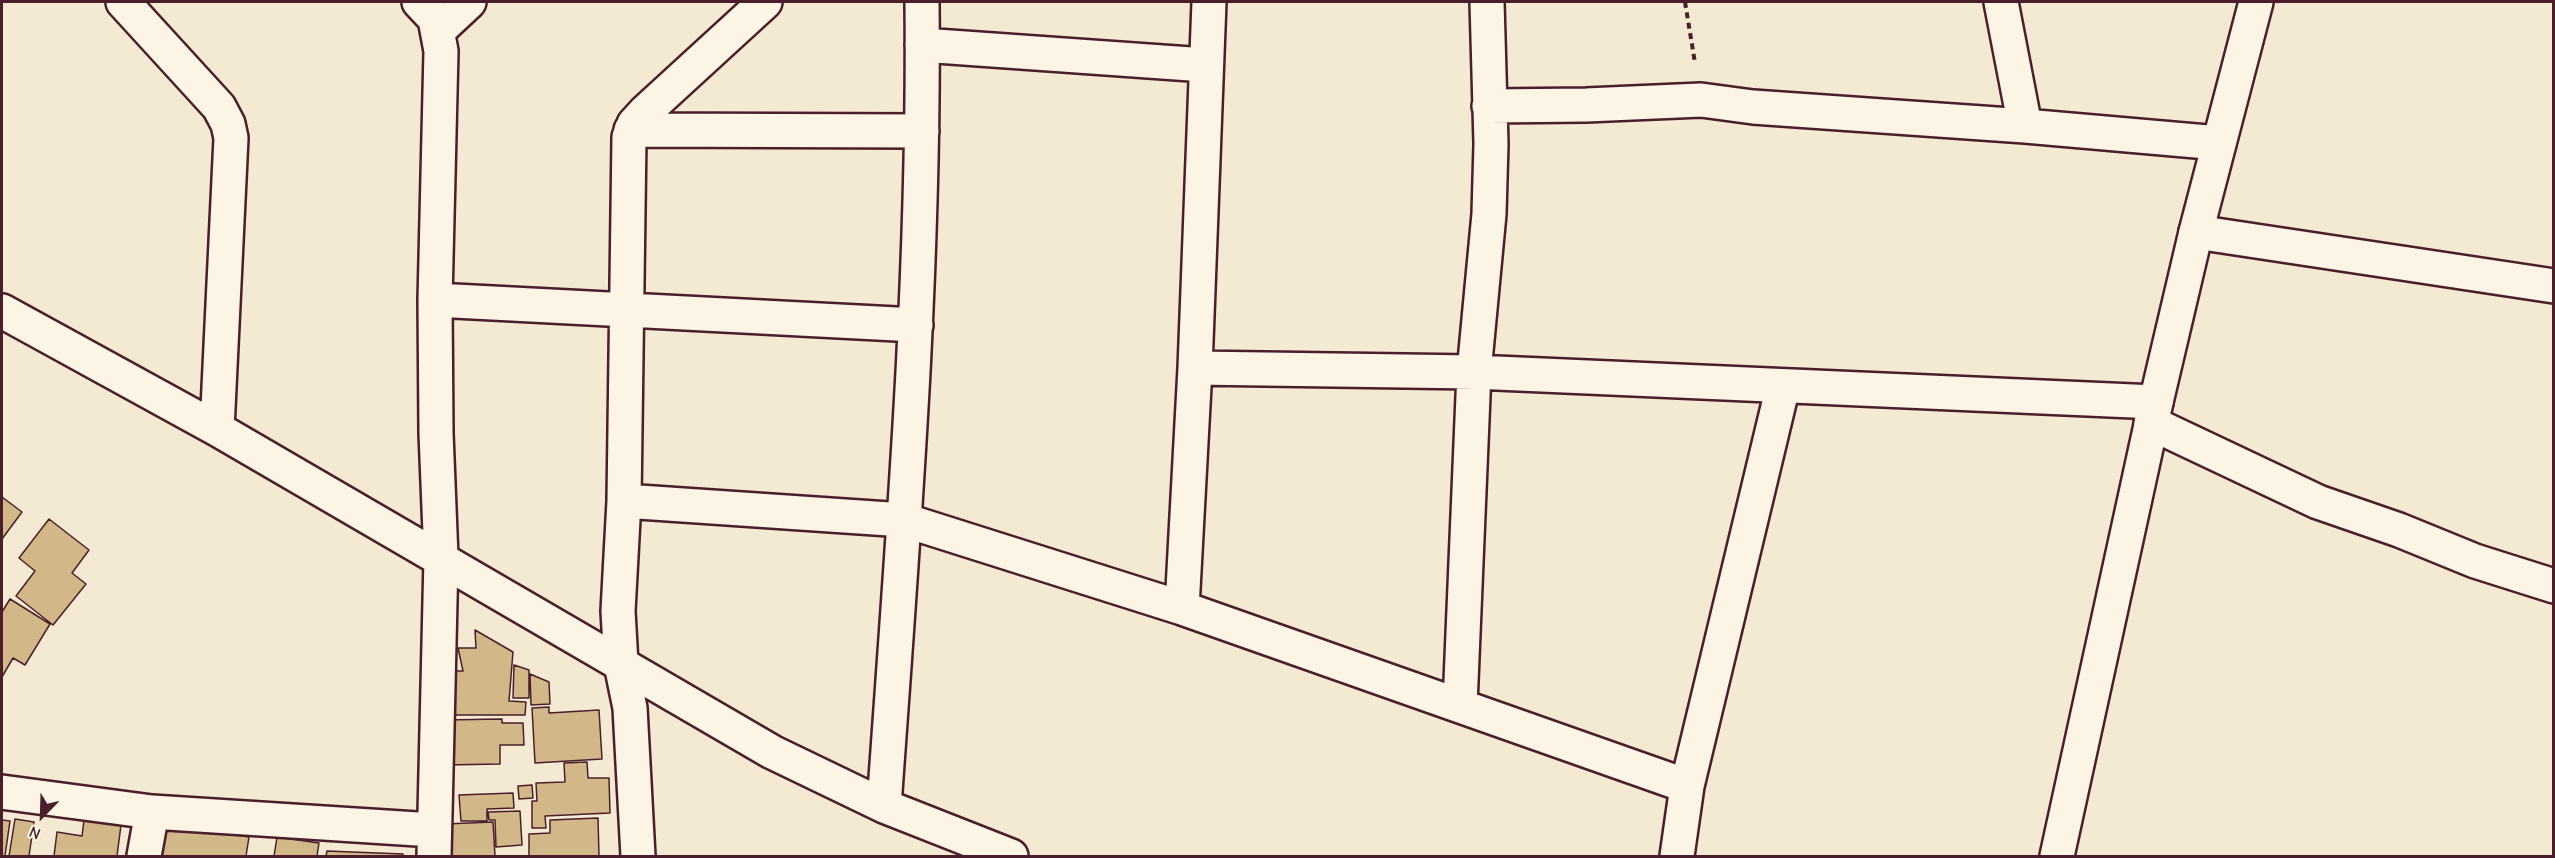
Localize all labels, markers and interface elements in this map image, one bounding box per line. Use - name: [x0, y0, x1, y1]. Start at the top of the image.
- north arrow: [12, 786, 72, 846]
- text: N: [27, 822, 43, 843]

